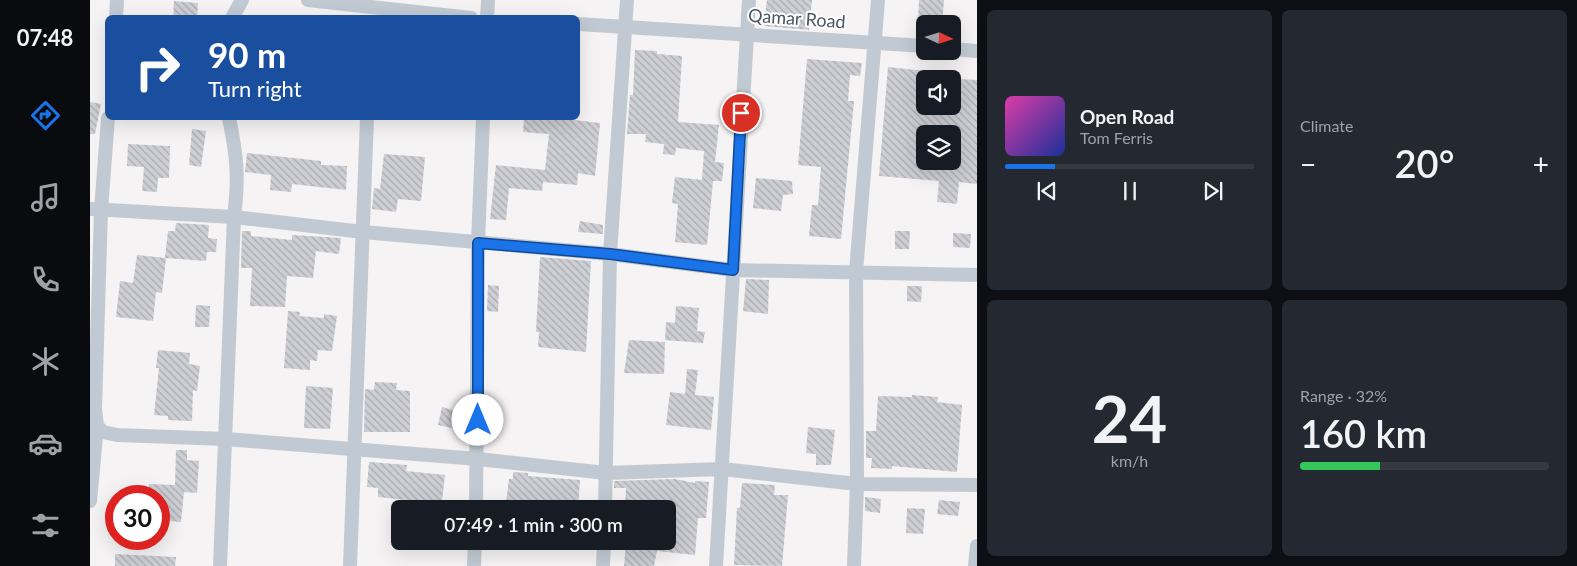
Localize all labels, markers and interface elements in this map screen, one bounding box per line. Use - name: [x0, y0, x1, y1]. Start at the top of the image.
- street label: Qamar Road: [748, 4, 846, 32]
- north arrow: [916, 15, 961, 60]
- map controls: [916, 15, 961, 170]
- text: 07:48: [17, 24, 73, 51]
- text: 90 m: [208, 33, 286, 75]
- icon: right: [125, 35, 190, 100]
- button: sound: [916, 70, 961, 115]
- text: Turn right: [208, 75, 302, 102]
- pin: [720, 92, 762, 134]
- icon: directions: [28, 98, 63, 133]
- icon: arrive: [727, 99, 755, 127]
- text: Open Road: [1080, 105, 1174, 128]
- text: Climate: [1300, 116, 1353, 135]
- button: layers: [916, 125, 961, 170]
- text: Tom Ferris: [1080, 128, 1153, 147]
- text: 20°: [1395, 140, 1454, 186]
- text: −: [1300, 147, 1316, 181]
- text: +: [1533, 147, 1549, 181]
- icon: previous: [1033, 177, 1061, 205]
- icon: pause: [1116, 177, 1144, 205]
- icon: next: [1199, 177, 1227, 205]
- icon: music: [28, 180, 63, 215]
- icon: phone: [28, 262, 63, 297]
- icon: climate: [28, 344, 63, 379]
- text: 24: [1092, 379, 1167, 457]
- text: Range · 32%: [1300, 386, 1387, 405]
- position arrow: [451, 393, 503, 445]
- text: 160 km: [1300, 410, 1427, 456]
- icon: car: [28, 426, 63, 461]
- text: km/h: [1111, 451, 1148, 470]
- speed limit sign: 30: [105, 485, 170, 550]
- icon: filters: [28, 508, 63, 543]
- text: 07:49 · 1 min · 300 m: [444, 513, 623, 536]

